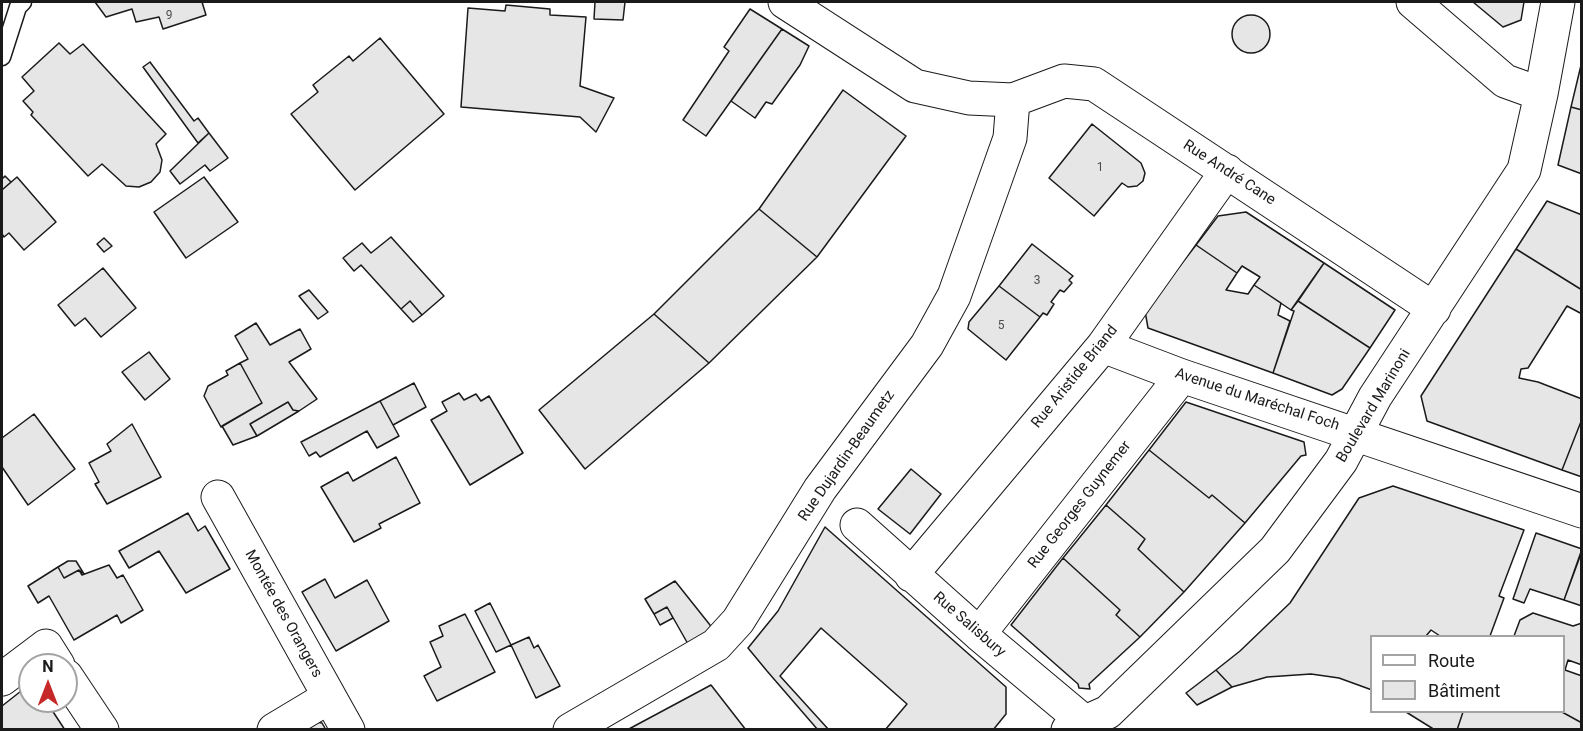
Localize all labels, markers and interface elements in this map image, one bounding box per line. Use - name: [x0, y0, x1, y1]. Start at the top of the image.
- house number: 9: [166, 9, 172, 23]
- street label: Rue André Cane: [1179, 136, 1279, 210]
- house number: 1: [1097, 161, 1103, 175]
- house number: 3: [1034, 274, 1040, 288]
- house number: 5: [998, 319, 1004, 333]
- street label: Rue Aristide Briand: [1028, 322, 1122, 432]
- street label: Boulevard Marinoni: [1333, 346, 1415, 466]
- street label: Avenue du Maréchal Foch: [1173, 365, 1341, 435]
- street label: Rue Dujardin-Beaumetz: [795, 387, 899, 525]
- street label: Rue Georges Guynemer: [1025, 438, 1135, 572]
- street label: Montée des Orangers: [240, 547, 326, 681]
- street label: Rue Salisbury: [929, 589, 1009, 661]
- legend: [1370, 635, 1565, 713]
- text: Route: [1428, 650, 1475, 671]
- north arrow: [18, 653, 78, 713]
- text: N: [42, 657, 54, 676]
- text: Bâtiment: [1428, 680, 1500, 701]

